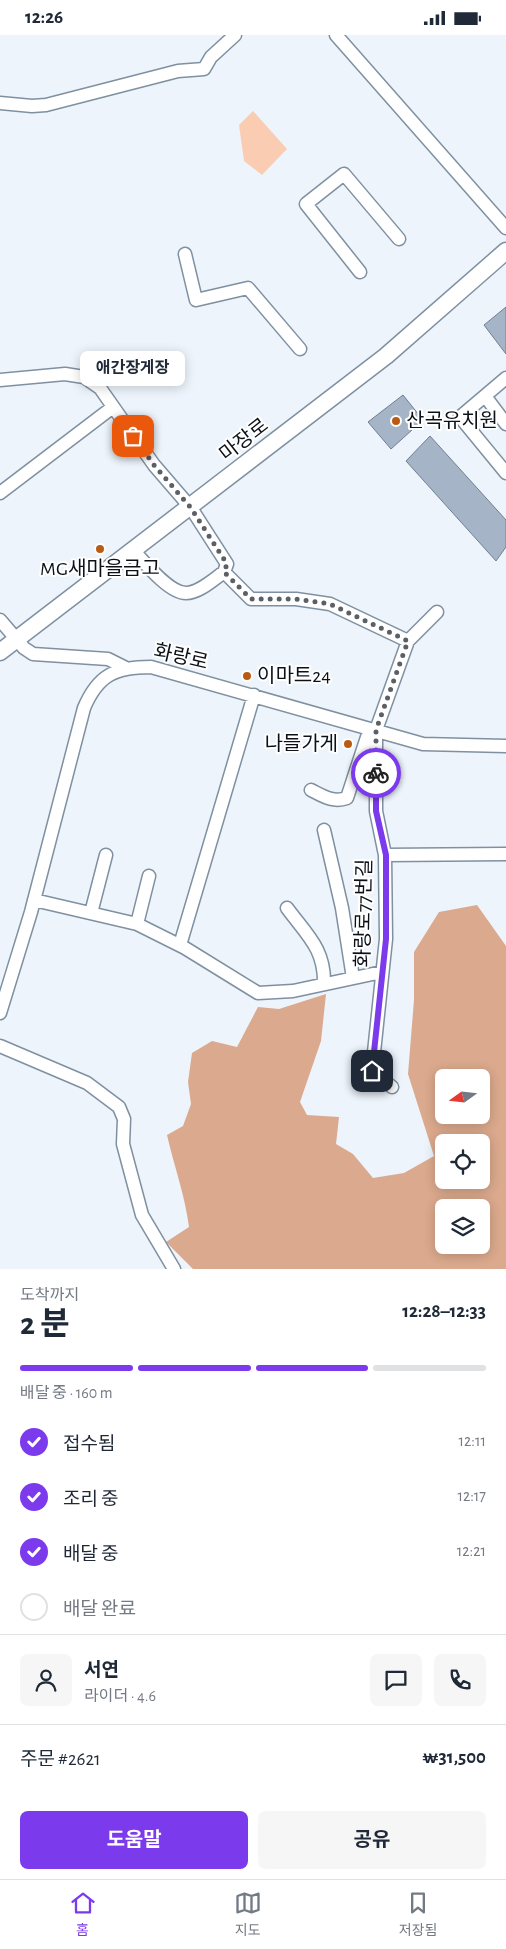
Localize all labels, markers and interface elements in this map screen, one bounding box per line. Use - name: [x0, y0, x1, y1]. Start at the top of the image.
- text: 12:26: [25, 8, 63, 27]
- callout: 애간장게장: [80, 351, 186, 386]
- text: 애간장게장: [96, 360, 169, 376]
- place label: 산곡유치원: [406, 410, 498, 431]
- street label: 마장로: [215, 414, 272, 465]
- pin: [112, 415, 154, 457]
- marker: 산곡유치원: [390, 415, 402, 427]
- icon: bag: [119, 422, 147, 450]
- marker: MG새마을금고: [94, 543, 106, 555]
- place label: MG새마을금고: [40, 558, 160, 579]
- street label: 화랑로: [152, 640, 210, 673]
- place label: 이마트24: [257, 665, 331, 686]
- marker: 이마트24: [241, 670, 253, 682]
- place label: 나들가게: [264, 733, 338, 754]
- marker: 나들가게: [342, 738, 354, 750]
- courier: [351, 748, 401, 798]
- icon: bike: [362, 759, 390, 787]
- street label: 화랑로77번길: [352, 858, 375, 968]
- pin: [351, 1050, 393, 1092]
- icon: home: [358, 1057, 386, 1085]
- north arrow: [435, 1069, 490, 1124]
- map controls: [435, 1069, 490, 1254]
- button: locate: [435, 1134, 490, 1189]
- button: layers: [435, 1199, 490, 1254]
- text: 도착까지: [20, 1287, 79, 1303]
- text: 12:28–12:33: [402, 1302, 486, 1321]
- text: 2 분: [20, 1308, 69, 1340]
- text: 배달 중 · 160 m: [20, 1385, 113, 1401]
- icon: check: [20, 1428, 48, 1456]
- text: 12:11: [459, 1433, 486, 1449]
- text: 접수됨: [63, 1435, 115, 1454]
- icon: check: [20, 1483, 48, 1511]
- text: 12:17: [457, 1488, 486, 1504]
- text: 조리 중: [63, 1490, 119, 1509]
- icon: check: [20, 1538, 48, 1566]
- text: 12:21: [457, 1543, 486, 1559]
- text: 배달 중: [63, 1545, 119, 1564]
- text: 배달 완료: [63, 1600, 136, 1619]
- button: person: [20, 1654, 72, 1706]
- button: chat: [370, 1654, 422, 1706]
- button: phone: [434, 1654, 486, 1706]
- text: 서연: [84, 1661, 119, 1680]
- text: 라이더 · 4.6: [84, 1688, 156, 1704]
- text: ₩31,500: [422, 1748, 486, 1767]
- text: 주문 #2621: [20, 1750, 101, 1769]
- button: 도움말: [20, 1811, 248, 1869]
- button: 공유: [258, 1811, 486, 1869]
- tab: 홈: [69, 1889, 97, 1940]
- tab: 지도: [234, 1889, 262, 1940]
- tab: 저장됨: [399, 1889, 437, 1940]

